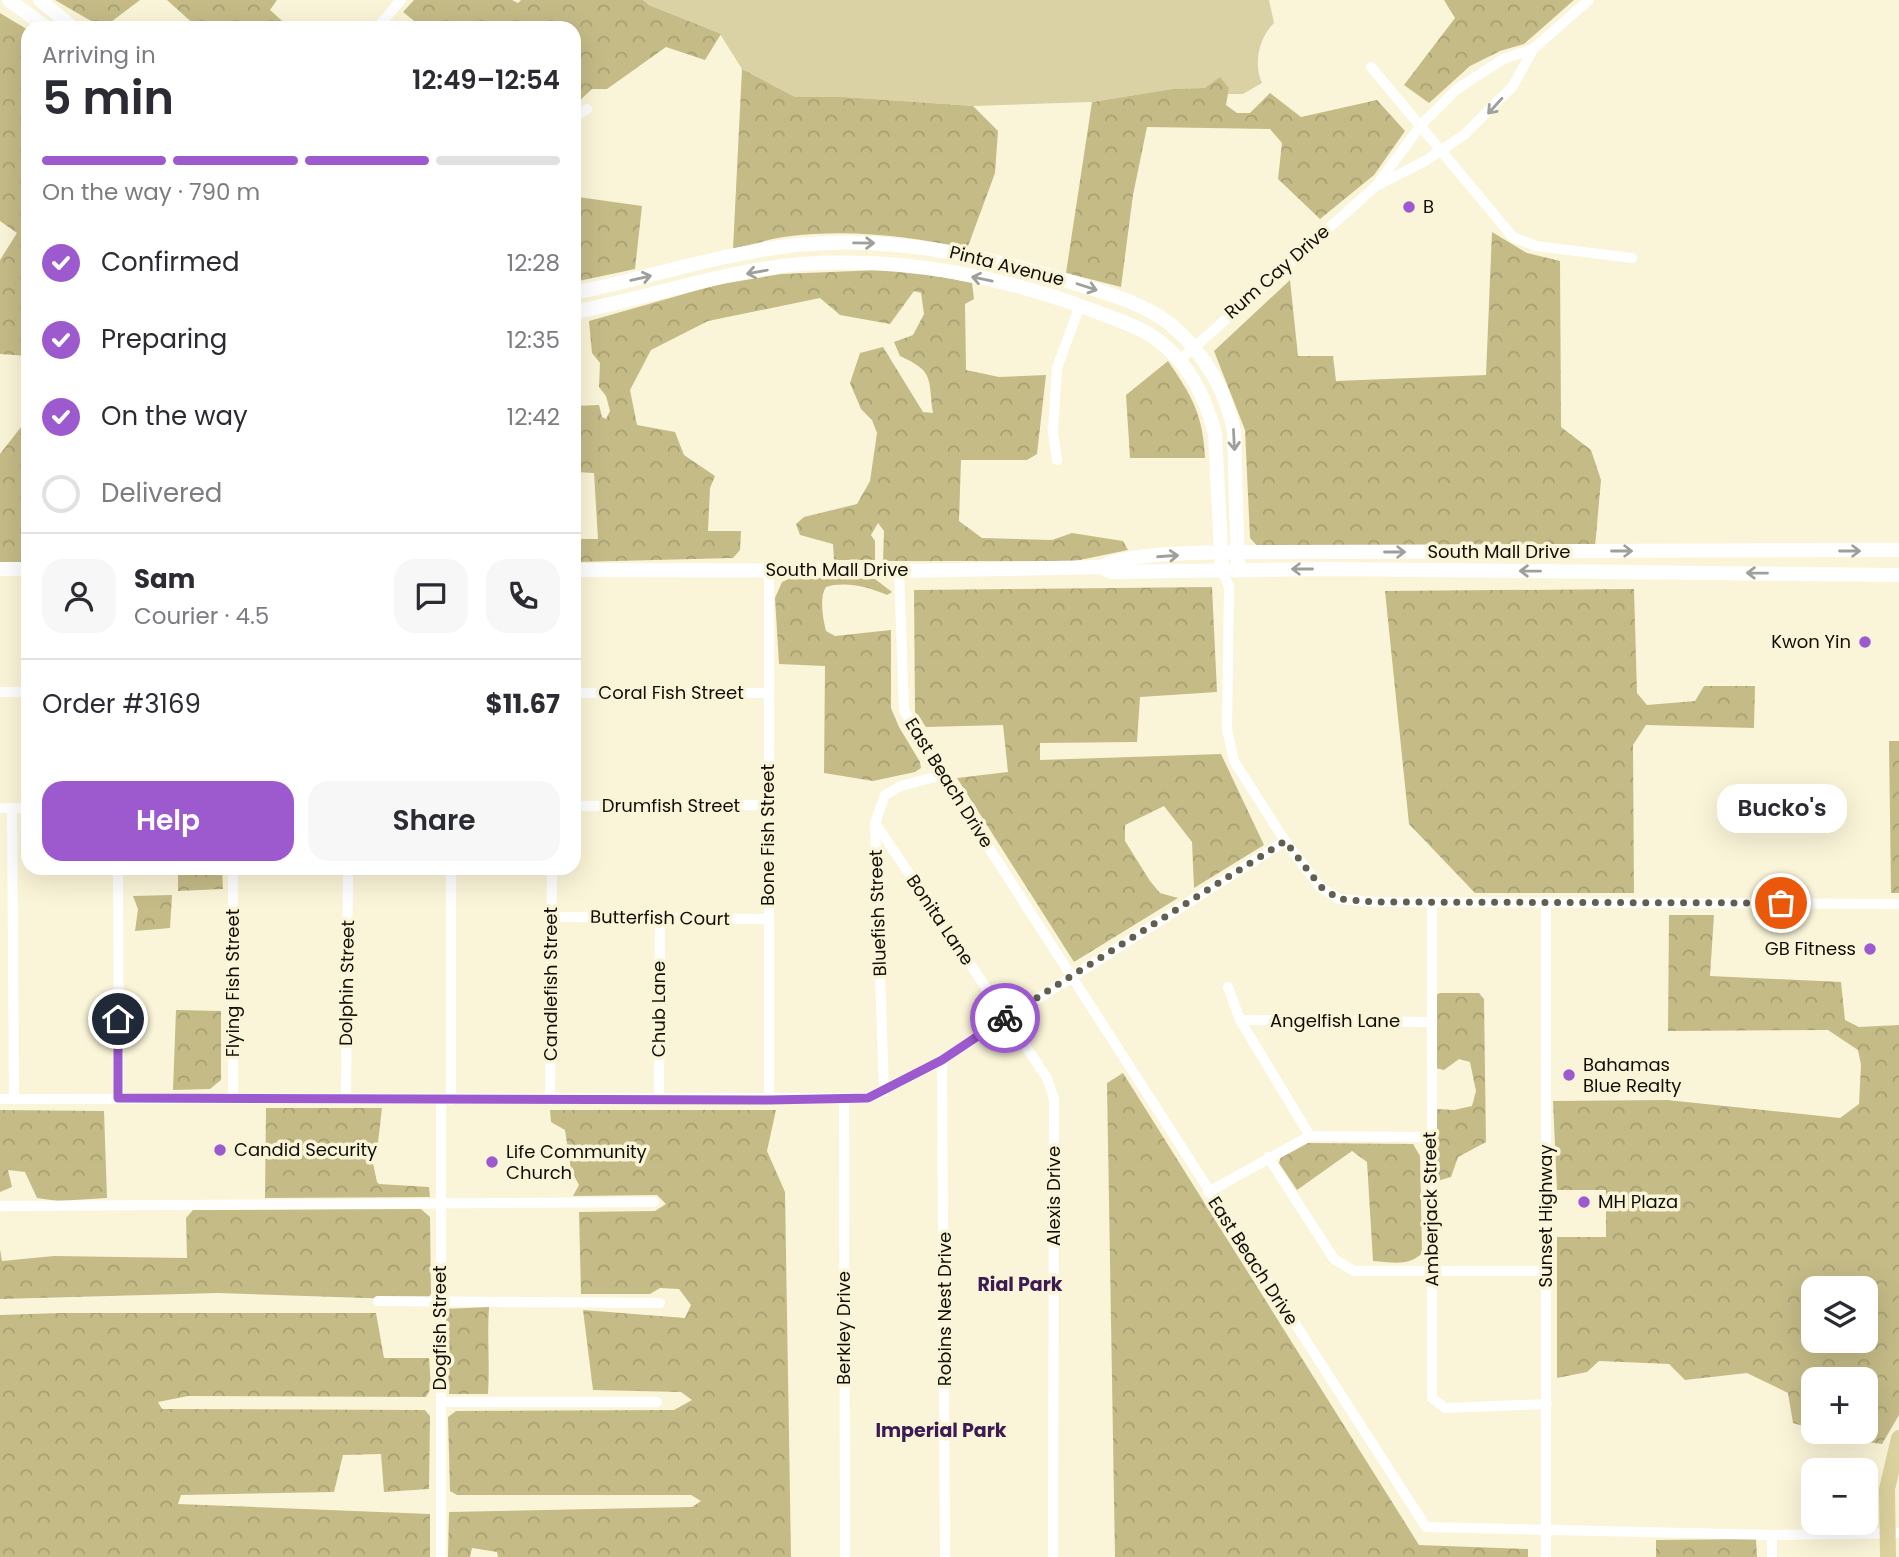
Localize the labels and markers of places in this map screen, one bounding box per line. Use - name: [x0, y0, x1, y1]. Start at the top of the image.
- place label: B: [1423, 194, 1434, 219]
- marker: B: [1401, 199, 1417, 215]
- place label: Kwon Yin: [1771, 629, 1851, 654]
- marker: Kwon Yin: [1857, 634, 1873, 650]
- callout: Bucko's: [1716, 784, 1846, 833]
- pin: [1751, 873, 1811, 933]
- place label: GB Fitness: [1765, 936, 1856, 961]
- marker: GB Fitness: [1862, 941, 1878, 957]
- pin: [88, 989, 148, 1049]
- place label: Bahamas Blue Realty: [1583, 1052, 1681, 1098]
- marker: Bahamas Blue Realty: [1561, 1067, 1577, 1083]
- place label: Candid Security: [234, 1137, 377, 1162]
- place label: Life Community Church: [506, 1139, 647, 1185]
- marker: Candid Security: [212, 1142, 228, 1158]
- marker: Life Community Church: [484, 1154, 500, 1170]
- place label: MH Plaza: [1598, 1189, 1678, 1214]
- marker: MH Plaza: [1576, 1194, 1592, 1210]

